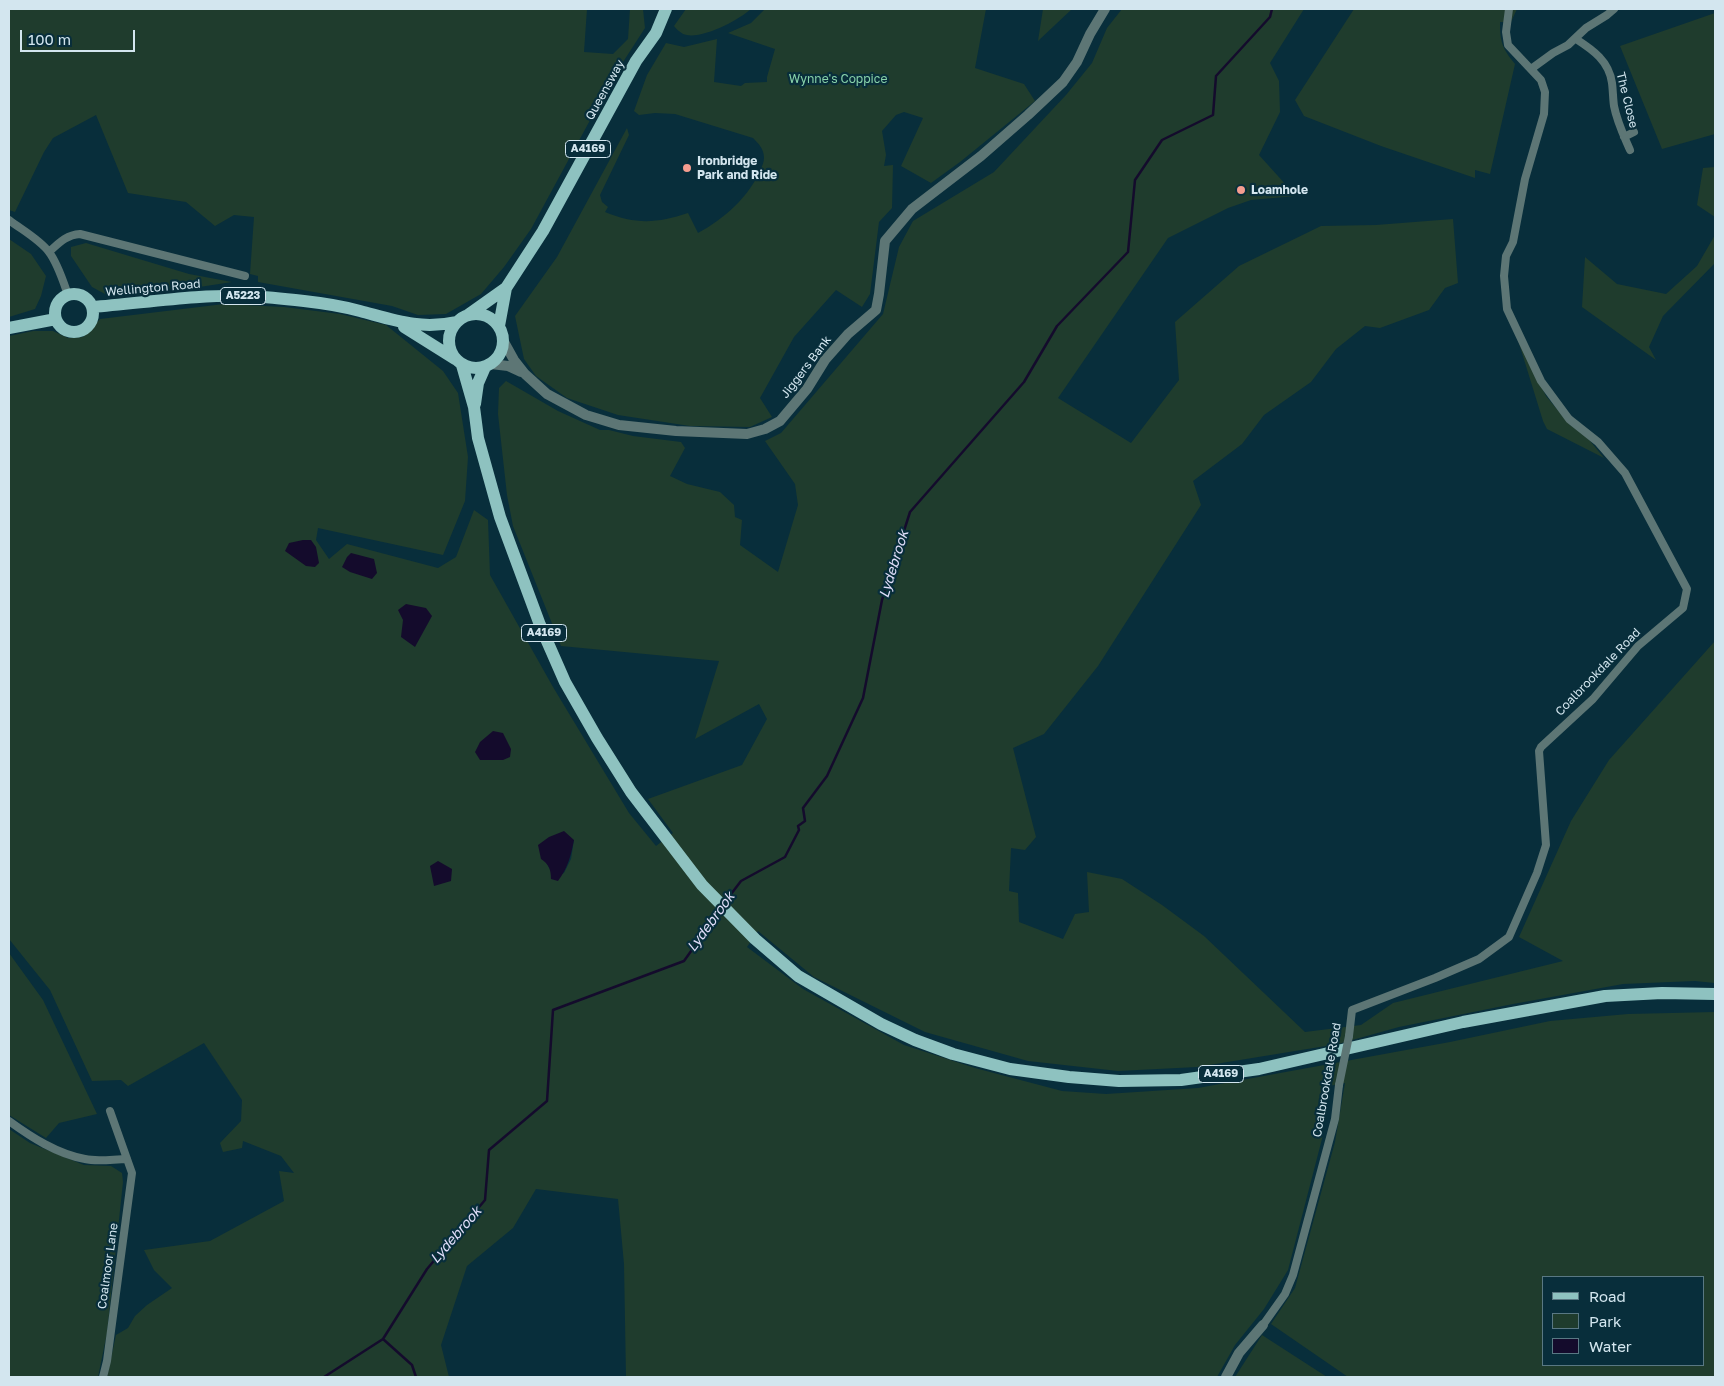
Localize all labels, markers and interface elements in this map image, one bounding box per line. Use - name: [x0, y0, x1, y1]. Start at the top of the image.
- scale bar: [22, 20, 138, 52]
- text: 100 m: [28, 30, 71, 48]
- street label: Queensway: [583, 57, 627, 123]
- street label: The Close: [1613, 71, 1641, 129]
- park label: Wynne's Coppice: [789, 72, 887, 86]
- road number: A4169: [566, 140, 610, 158]
- place label: Ironbridge Park and Ride: [697, 154, 777, 182]
- marker: Ironbridge Park and Ride: [681, 162, 693, 174]
- place label: Loamhole: [1251, 183, 1308, 197]
- marker: Loamhole: [1235, 184, 1247, 196]
- street label: Wellington Road: [105, 277, 201, 299]
- road number: A5223: [220, 288, 266, 304]
- street label: Jiggers Bank: [778, 333, 834, 401]
- water label: Lydebrook: [876, 528, 912, 600]
- road number: A4169: [522, 624, 566, 641]
- street label: Coalbrookdale Road: [1552, 625, 1644, 719]
- water label: Lydebrook: [684, 889, 738, 955]
- street label: Coalbrookdale Road: [1310, 1022, 1344, 1138]
- road number: A4169: [1198, 1066, 1244, 1082]
- water label: Lydebrook: [427, 1203, 485, 1267]
- street label: Coalmoor Lane: [95, 1222, 121, 1310]
- legend: [1542, 1276, 1704, 1366]
- text: Road: [1589, 1287, 1626, 1305]
- text: Park: [1589, 1312, 1621, 1330]
- text: Water: [1589, 1337, 1632, 1355]

